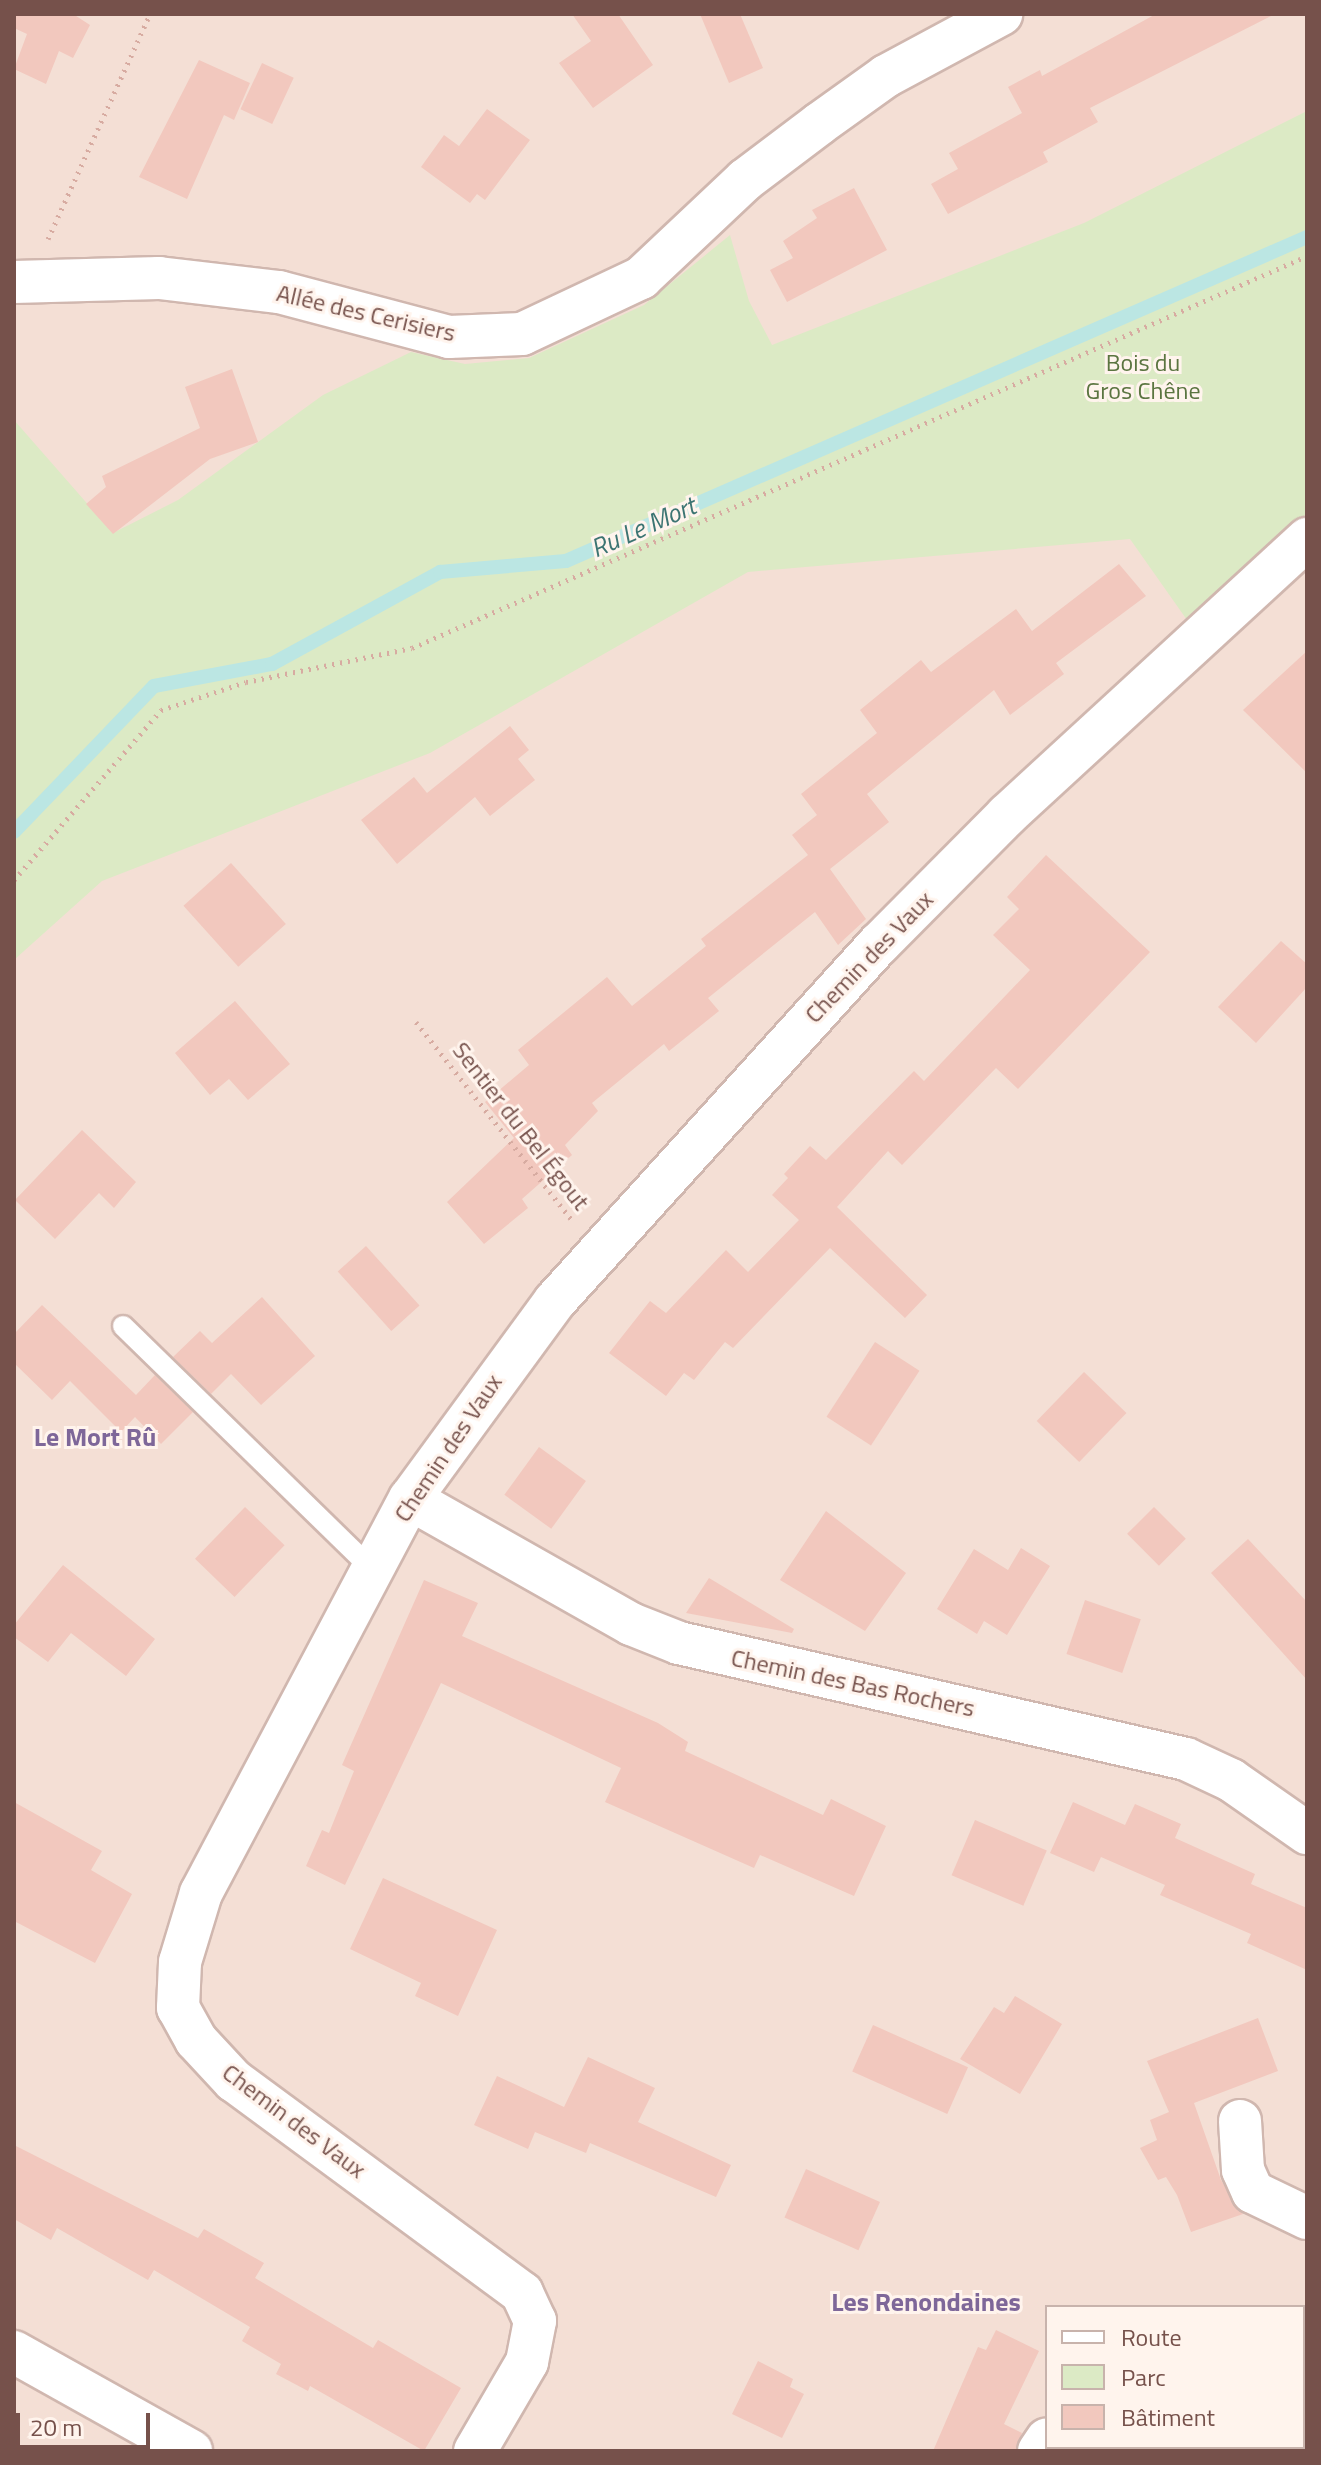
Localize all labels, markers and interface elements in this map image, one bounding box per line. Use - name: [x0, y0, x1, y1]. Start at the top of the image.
- street label: Allée des Cerisiers: [274, 278, 458, 348]
- park label: Bois du Gros Chêne: [1085, 349, 1201, 405]
- water label: Ru Le Mort: [586, 490, 700, 564]
- street label: Chemin des Vaux: [799, 885, 939, 1029]
- street label: Sentier du Bel Égout: [447, 1036, 595, 1216]
- street label: Chemin des Vaux: [388, 1369, 508, 1527]
- district label: Le Mort Rû: [34, 1421, 156, 1453]
- street label: Chemin des Bas Rochers: [729, 1643, 977, 1723]
- street label: Chemin des Vaux: [217, 2058, 371, 2184]
- district label: Les Renondaines: [831, 2286, 1021, 2318]
- legend: [1045, 2305, 1305, 2449]
- text: Route: [1121, 2319, 1182, 2355]
- text: Parc: [1121, 2359, 1166, 2395]
- scale bar: [20, 2397, 154, 2447]
- text: Bâtiment: [1121, 2399, 1215, 2435]
- text: 20 m: [30, 2409, 82, 2445]

